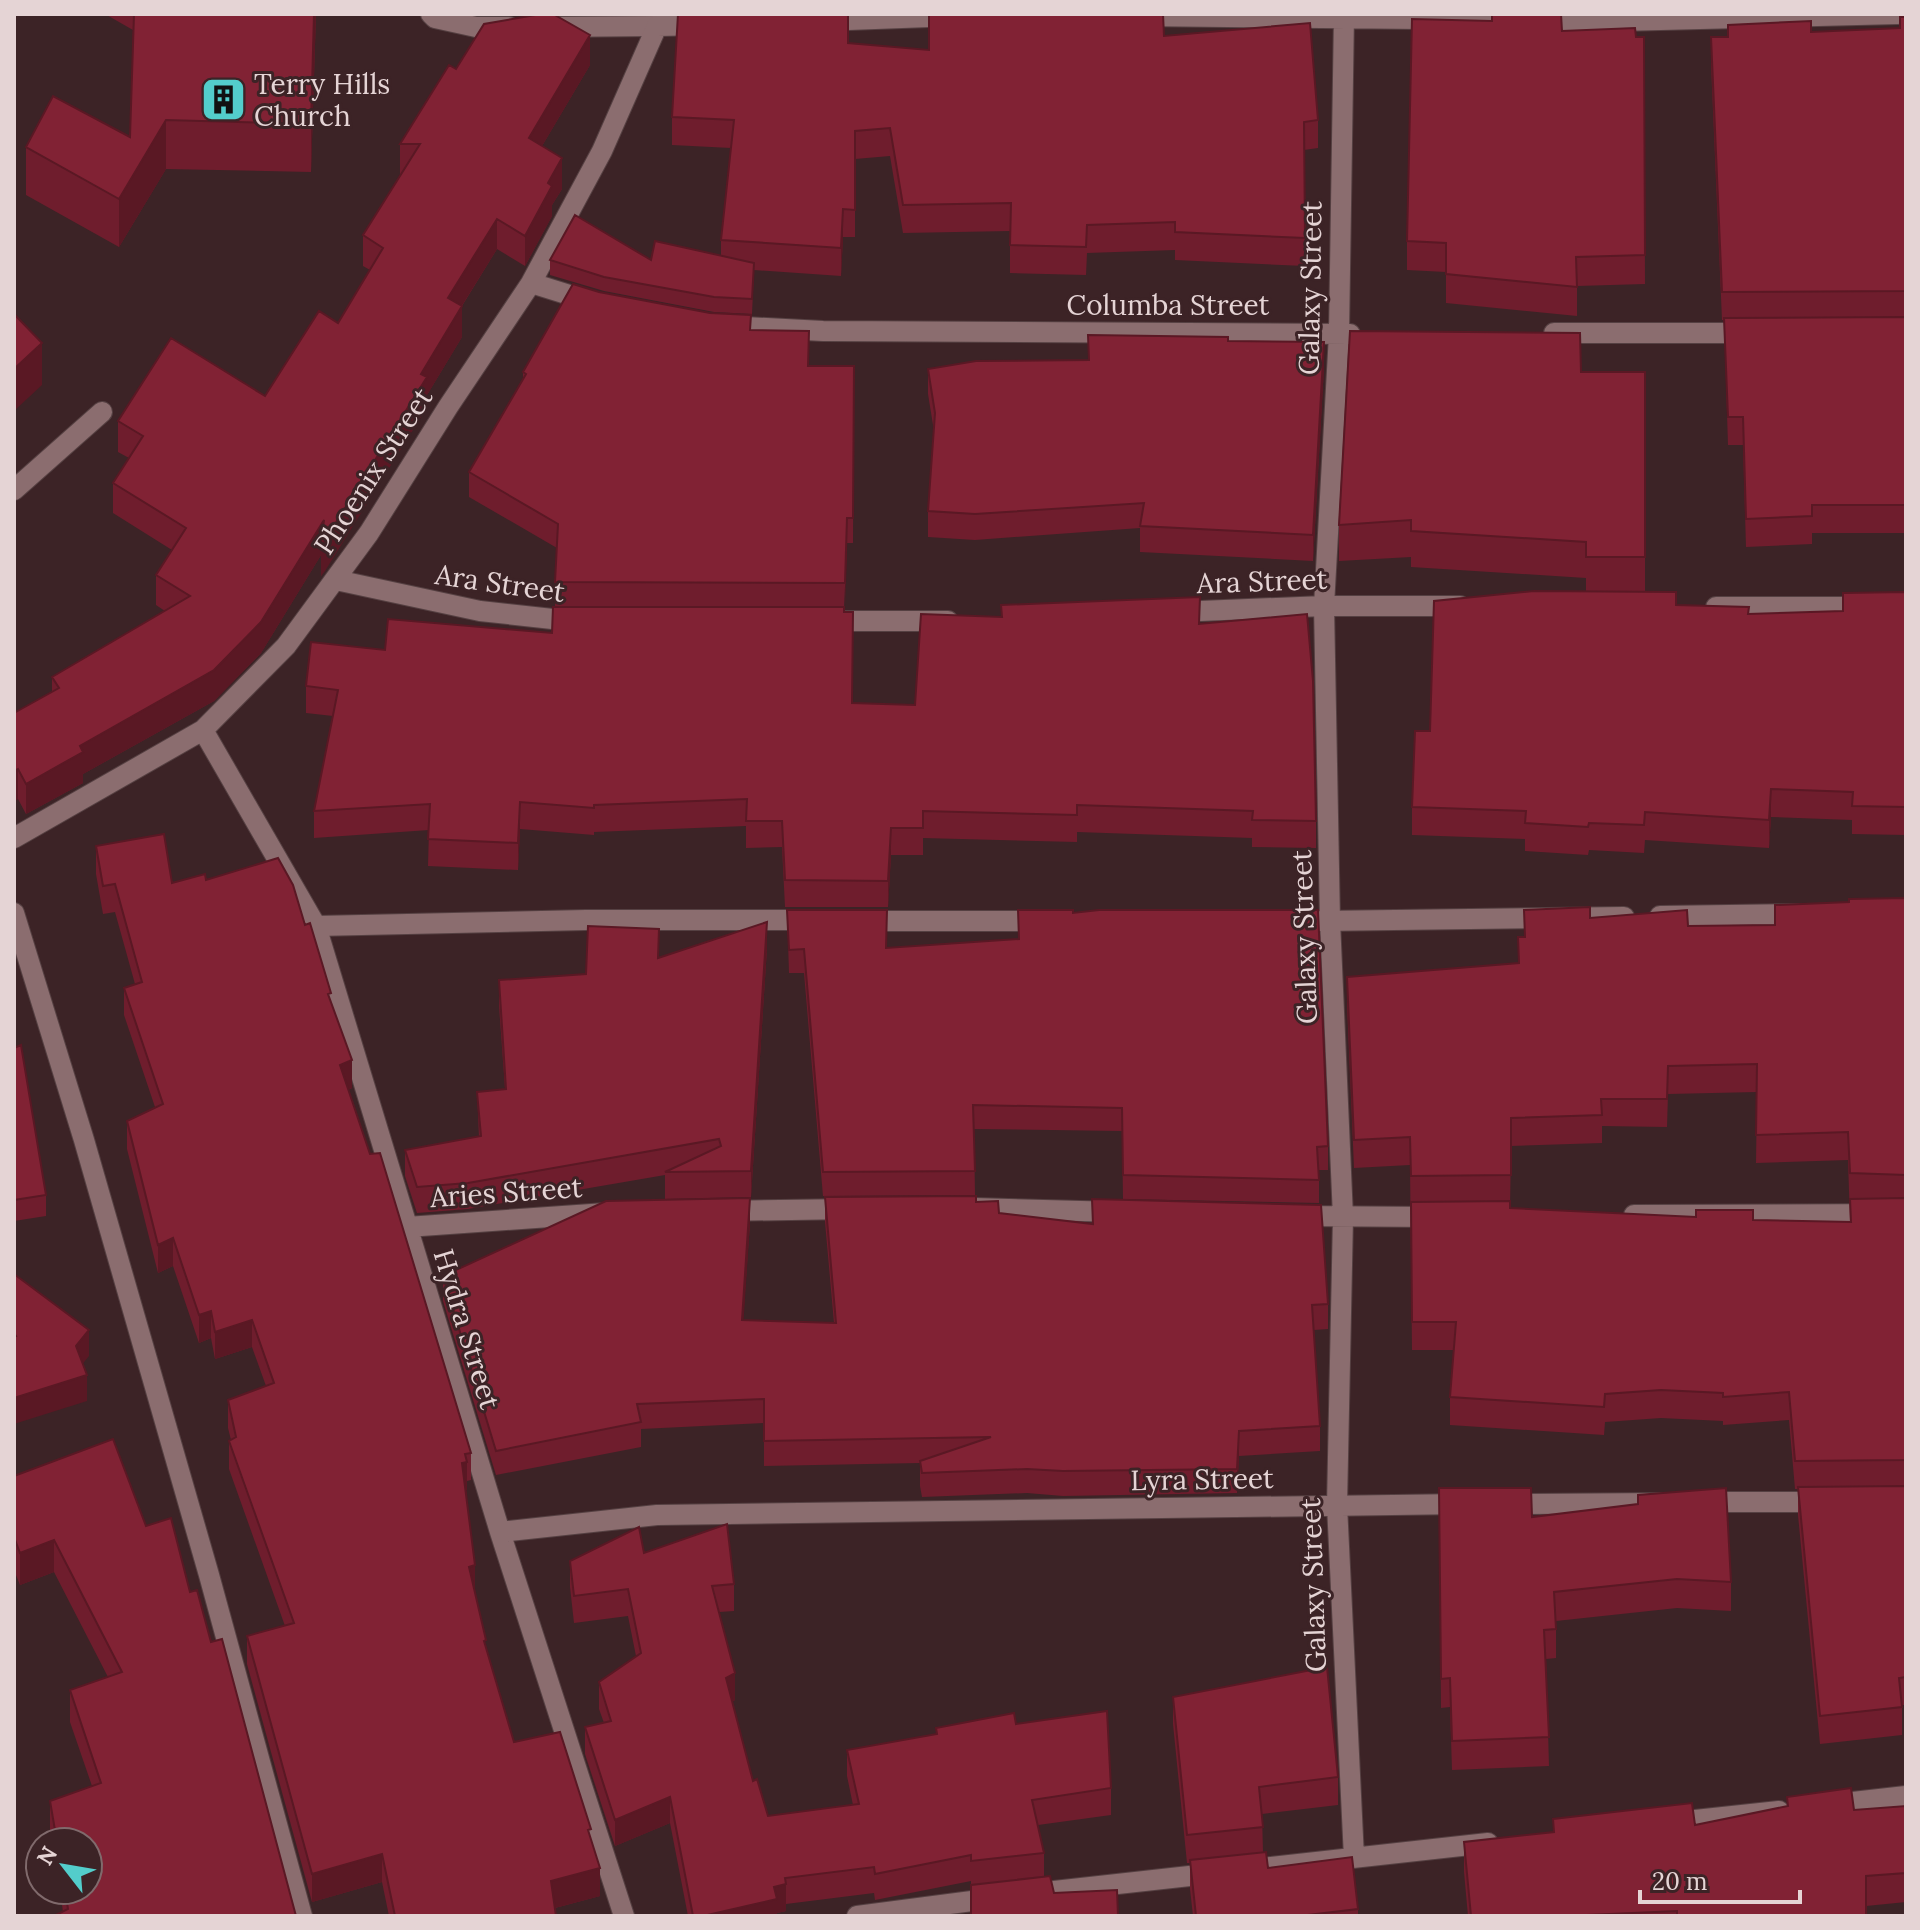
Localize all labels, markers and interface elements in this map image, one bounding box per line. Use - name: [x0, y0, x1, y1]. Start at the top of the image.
- place label: Terry Hills Church: [254, 66, 390, 134]
- building icon: Terry Hills Church: [199, 76, 247, 124]
- street label: Galaxy Street: [1290, 200, 1330, 375]
- street label: Columba Street: [1067, 287, 1270, 323]
- street label: Phoenix Street: [306, 381, 440, 561]
- street label: Ara Street: [432, 556, 567, 610]
- street label: Ara Street: [1195, 561, 1328, 601]
- street label: Galaxy Street: [1283, 849, 1325, 1025]
- street label: Aries Street: [428, 1169, 583, 1215]
- street label: Hydra Street: [426, 1244, 508, 1414]
- street label: Lyra Street: [1130, 1460, 1274, 1498]
- street label: Galaxy Street: [1292, 1497, 1334, 1673]
- north arrow: [24, 1826, 104, 1906]
- text: N: [30, 1841, 63, 1870]
- scale bar: [1640, 1854, 1800, 1904]
- text: 20 m: [1652, 1866, 1708, 1897]

